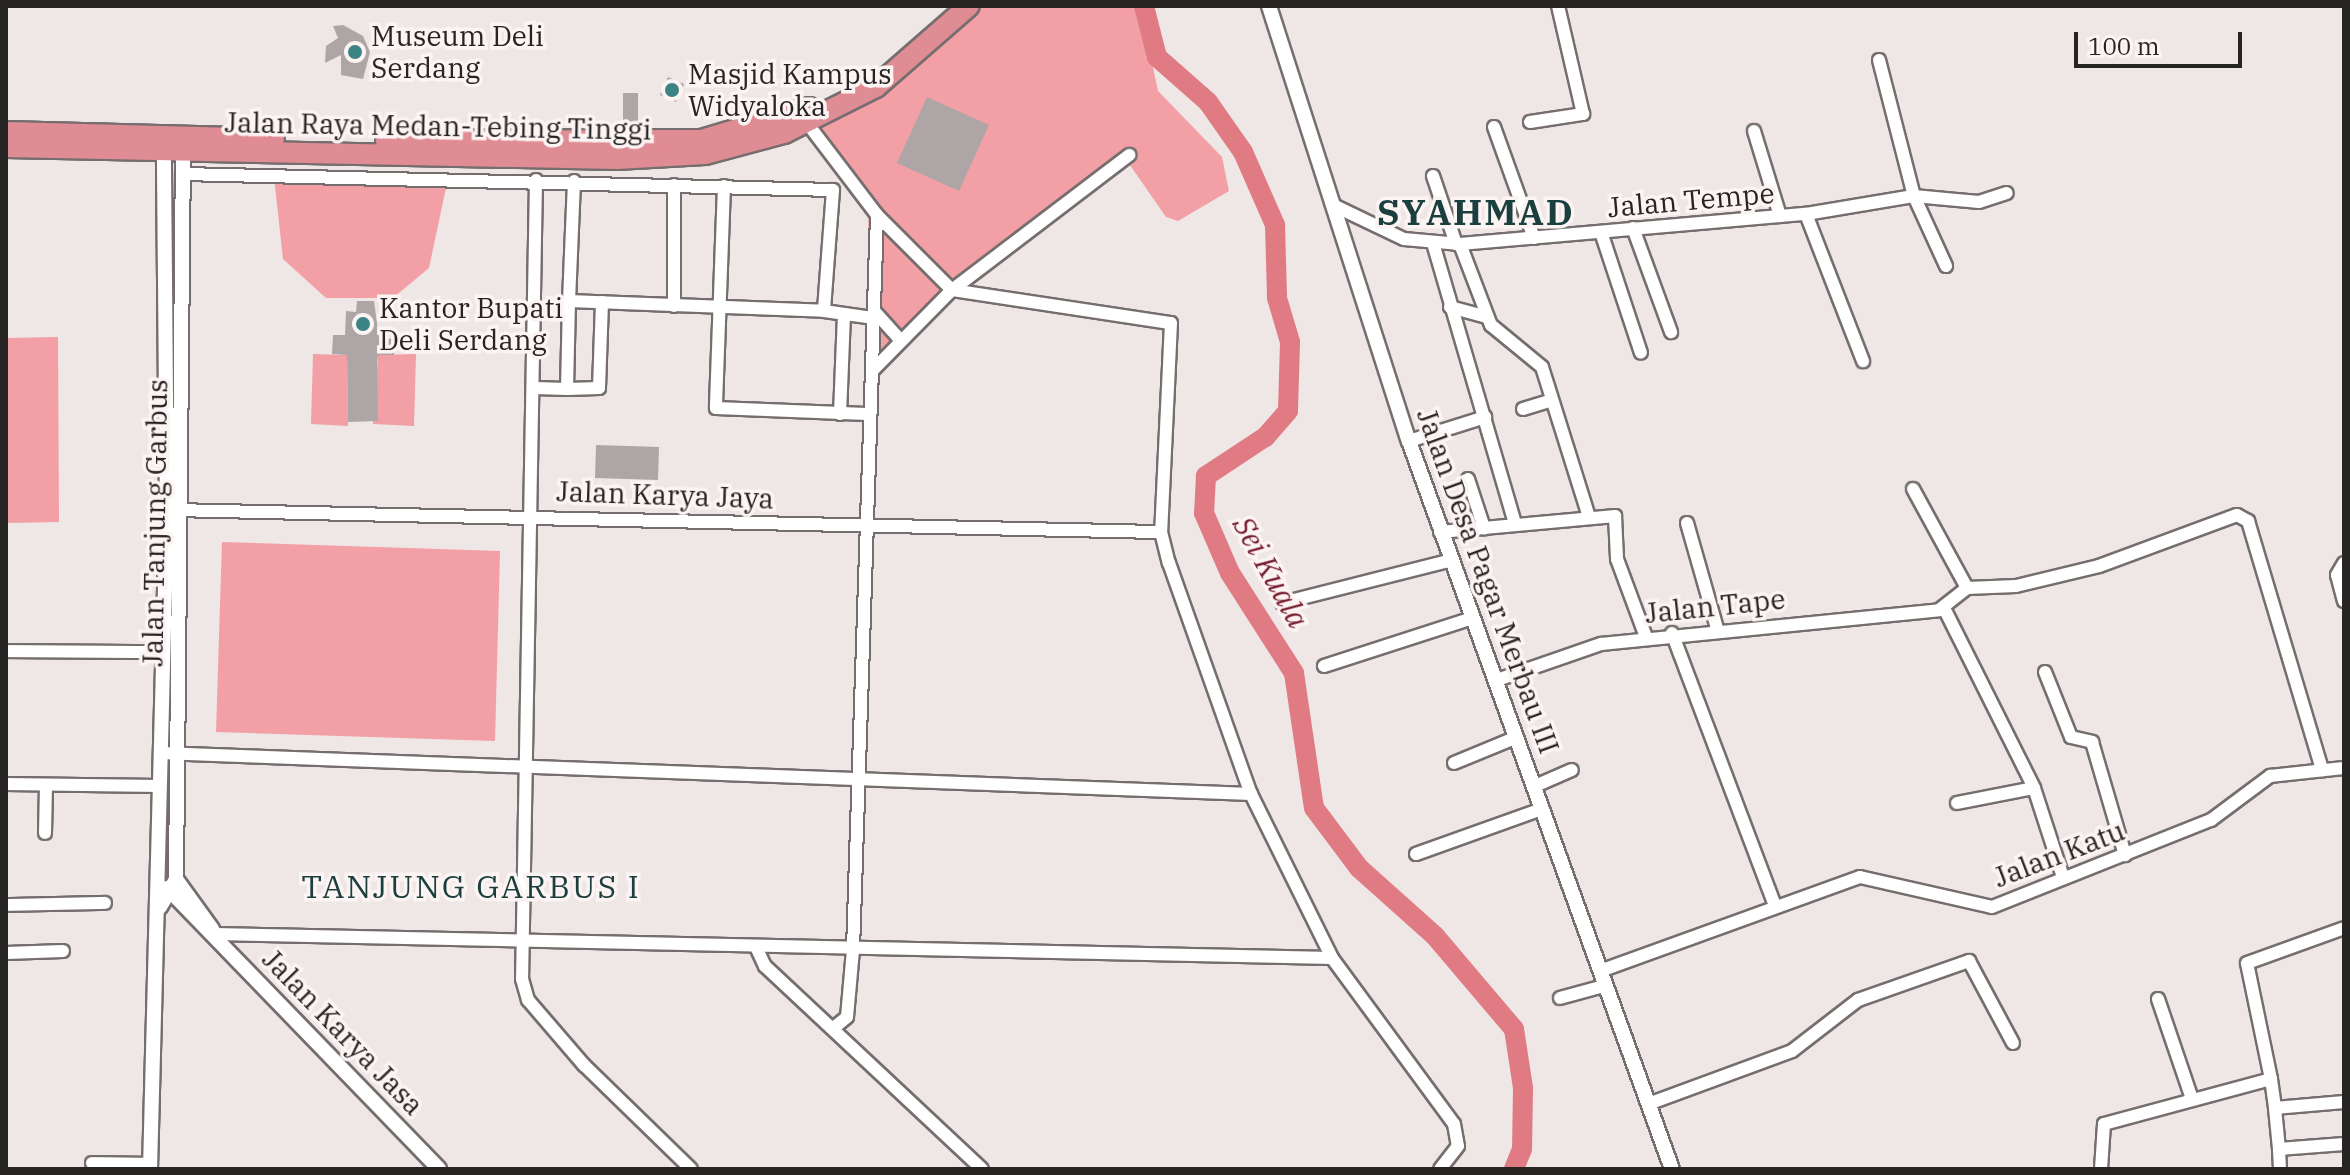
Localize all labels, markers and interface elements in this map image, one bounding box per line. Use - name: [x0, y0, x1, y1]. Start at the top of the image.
- scale bar: [2078, 16, 2246, 66]
- place label: Museum Deli Serdang: [371, 19, 544, 85]
- text: 100 m: [2088, 30, 2160, 62]
- marker: Museum Deli Serdang: [346, 43, 364, 61]
- place label: Masjid Kampus Widyaloka: [688, 57, 892, 123]
- marker: Masjid Kampus Widyaloka: [663, 81, 681, 99]
- street label: Jalan Raya Medan-Tebing Tinggi: [224, 105, 652, 147]
- street label: Jalan Tempe: [1606, 176, 1776, 224]
- district label: SYAHMAD: [1377, 190, 1575, 234]
- place label: Kantor Bupati Deli Serdang: [379, 291, 563, 357]
- marker: Kantor Bupati Deli Serdang: [354, 315, 372, 333]
- street label: Jalan Tanjung Garbus: [136, 379, 174, 667]
- street label: Jalan Desa Pagar Merbau III: [1410, 404, 1566, 758]
- street label: Jalan Karya Jaya: [556, 474, 774, 516]
- water label: Sei Kuala: [1226, 510, 1316, 634]
- street label: Jalan Tape: [1643, 582, 1787, 630]
- street label: Jalan Katu: [1989, 814, 2129, 894]
- district label: TANJUNG GARBUS I: [301, 867, 641, 905]
- street label: Jalan Karya Jasa: [255, 942, 431, 1122]

